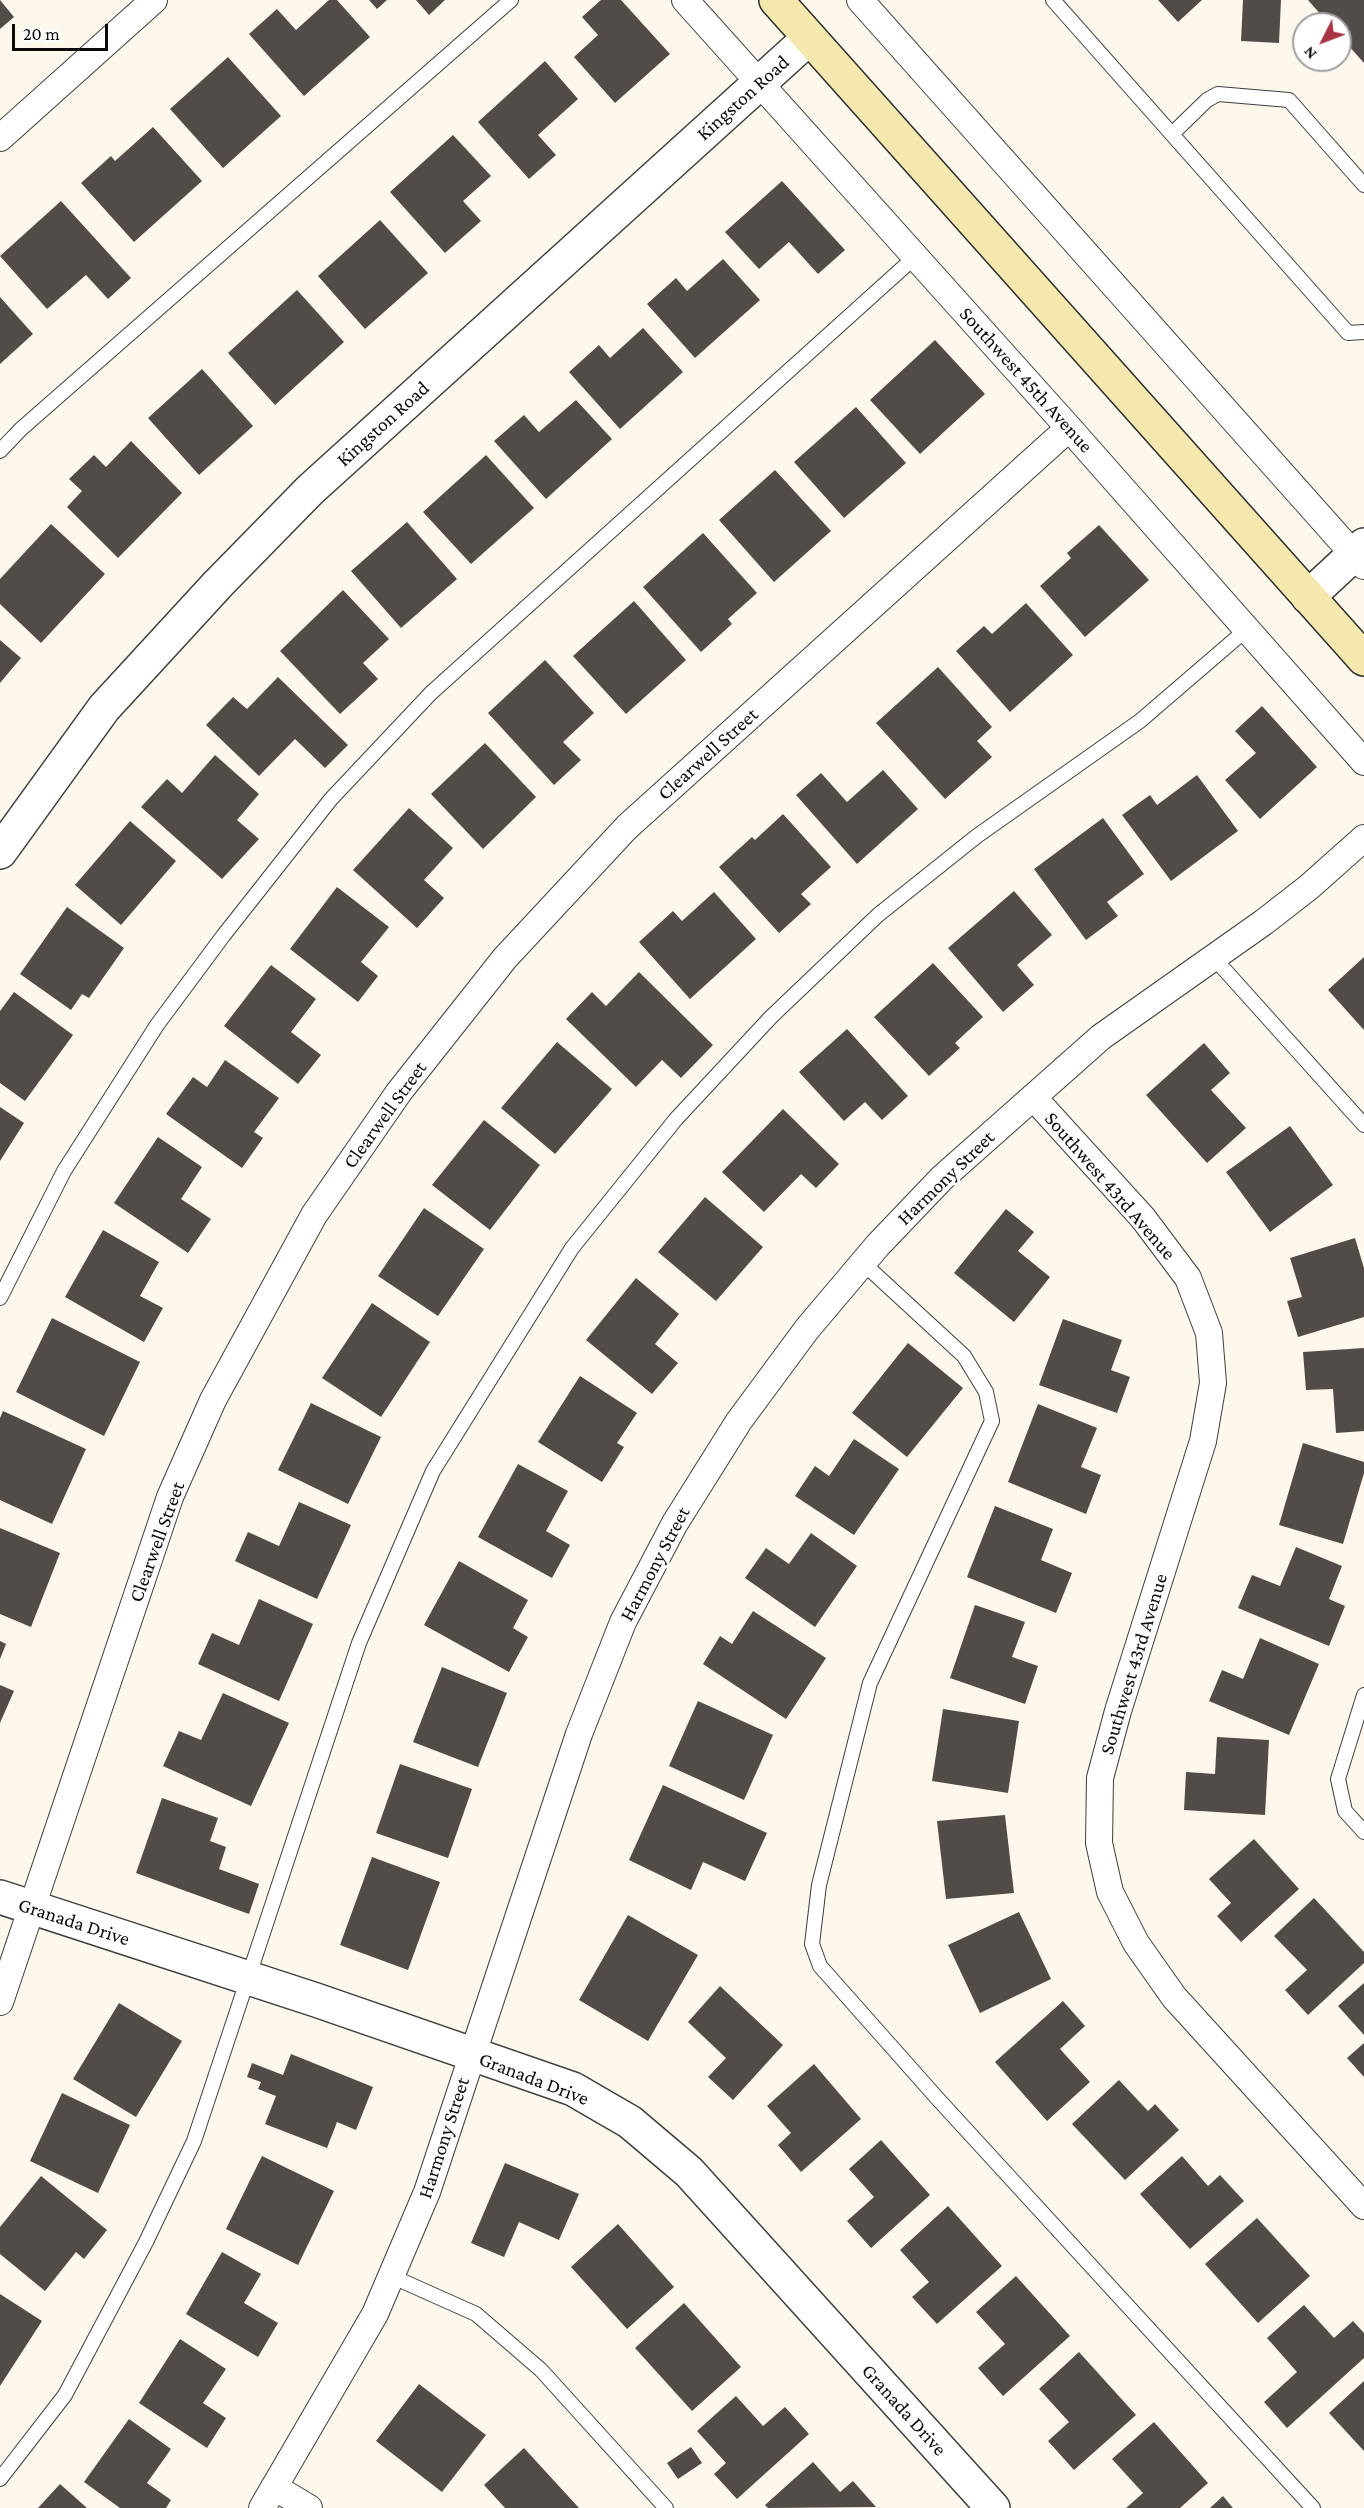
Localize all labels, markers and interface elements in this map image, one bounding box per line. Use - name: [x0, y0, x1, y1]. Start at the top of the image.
- scale bar: [15, 12, 111, 50]
- north arrow: [1292, 12, 1352, 72]
- text: 20 m: [23, 24, 60, 44]
- text: N: [1300, 43, 1320, 63]
- street label: Kingston Road: [692, 50, 794, 146]
- street label: Southwest 45th Avenue: [954, 302, 1098, 458]
- street label: Kingston Road: [332, 376, 434, 472]
- street label: Clearwell Street: [653, 703, 763, 805]
- street label: Clearwell Street: [338, 1057, 432, 1173]
- street label: Southwest 43rd Avenue: [1039, 1107, 1181, 1265]
- street label: Harmony Street: [892, 1126, 1000, 1230]
- street label: Clearwell Street: [124, 1478, 190, 1606]
- street label: Harmony Street: [615, 1503, 695, 1625]
- street label: Southwest 43rd Avenue: [1095, 1571, 1173, 1757]
- street label: Granada Drive: [15, 1893, 133, 1951]
- street label: Granada Drive: [476, 2047, 592, 2111]
- street label: Harmony Street: [413, 2074, 475, 2202]
- street label: Granada Drive: [856, 2359, 952, 2461]

